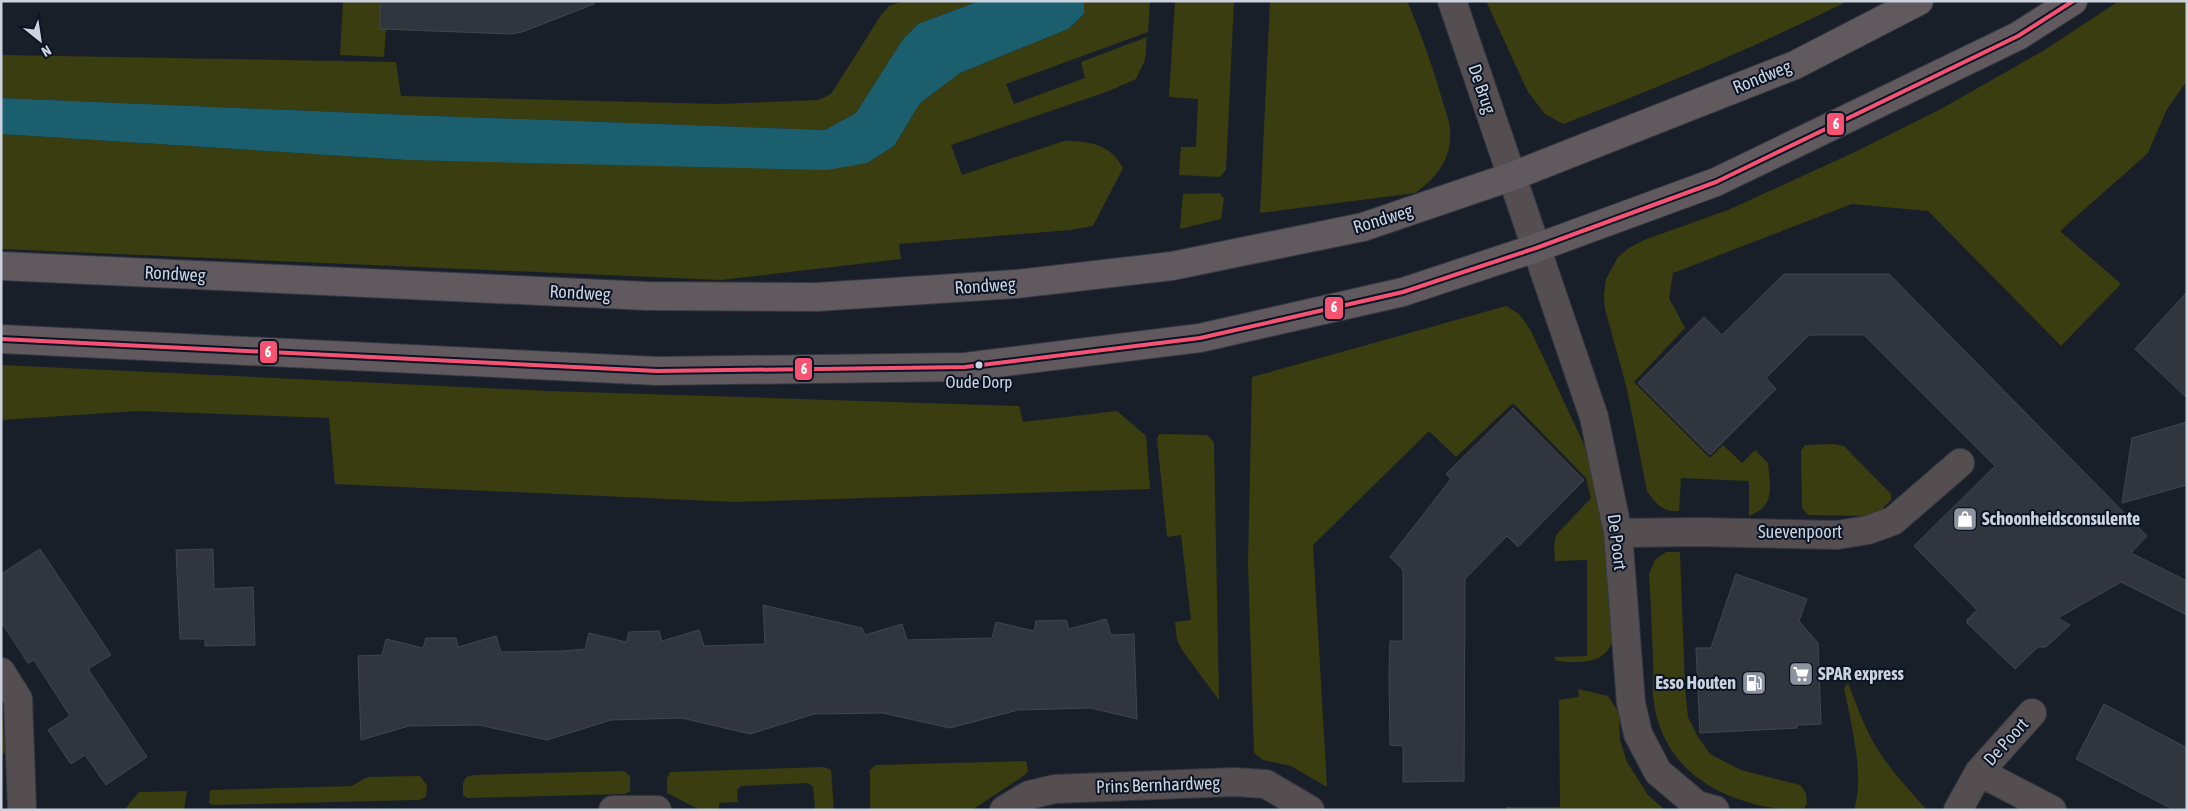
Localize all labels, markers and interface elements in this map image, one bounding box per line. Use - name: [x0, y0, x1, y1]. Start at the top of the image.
- north arrow: [15, 15, 65, 65]
- text: N: [39, 42, 54, 60]
- street label: Rondweg: [1730, 55, 1794, 98]
- street label: De Brug: [1464, 61, 1501, 117]
- line badge: 6: [1826, 112, 1845, 136]
- text: 6: [1833, 116, 1840, 132]
- street label: Rondweg: [1351, 199, 1415, 238]
- street label: Rondweg: [144, 261, 206, 286]
- street label: Rondweg: [954, 273, 1016, 298]
- street label: Rondweg: [549, 280, 611, 305]
- line badge: 6: [1324, 296, 1344, 320]
- text: 6: [1331, 299, 1338, 315]
- line badge: 6: [259, 340, 278, 364]
- text: 6: [265, 344, 272, 360]
- line badge: 6: [794, 357, 813, 381]
- marker: Oude Dorp: [974, 360, 984, 370]
- text: 6: [801, 361, 808, 377]
- place label: Oude Dorp: [946, 372, 1012, 392]
- shop icon: Schoonheidsconsulente: [1952, 506, 1978, 532]
- place label: Schoonheidsconsulente: [1982, 508, 2140, 529]
- street label: De Poort: [1604, 513, 1631, 571]
- street label: Suevenpoort: [1758, 521, 1842, 542]
- supermarket icon: SPAR express: [1788, 661, 1814, 687]
- place label: SPAR express: [1818, 663, 1905, 684]
- fuel station icon: Esso Houten: [1741, 670, 1767, 696]
- place label: Esso Houten: [1655, 672, 1736, 693]
- street label: De Poort: [1979, 714, 2032, 770]
- street label: Prins Bernhardweg: [1096, 772, 1221, 797]

